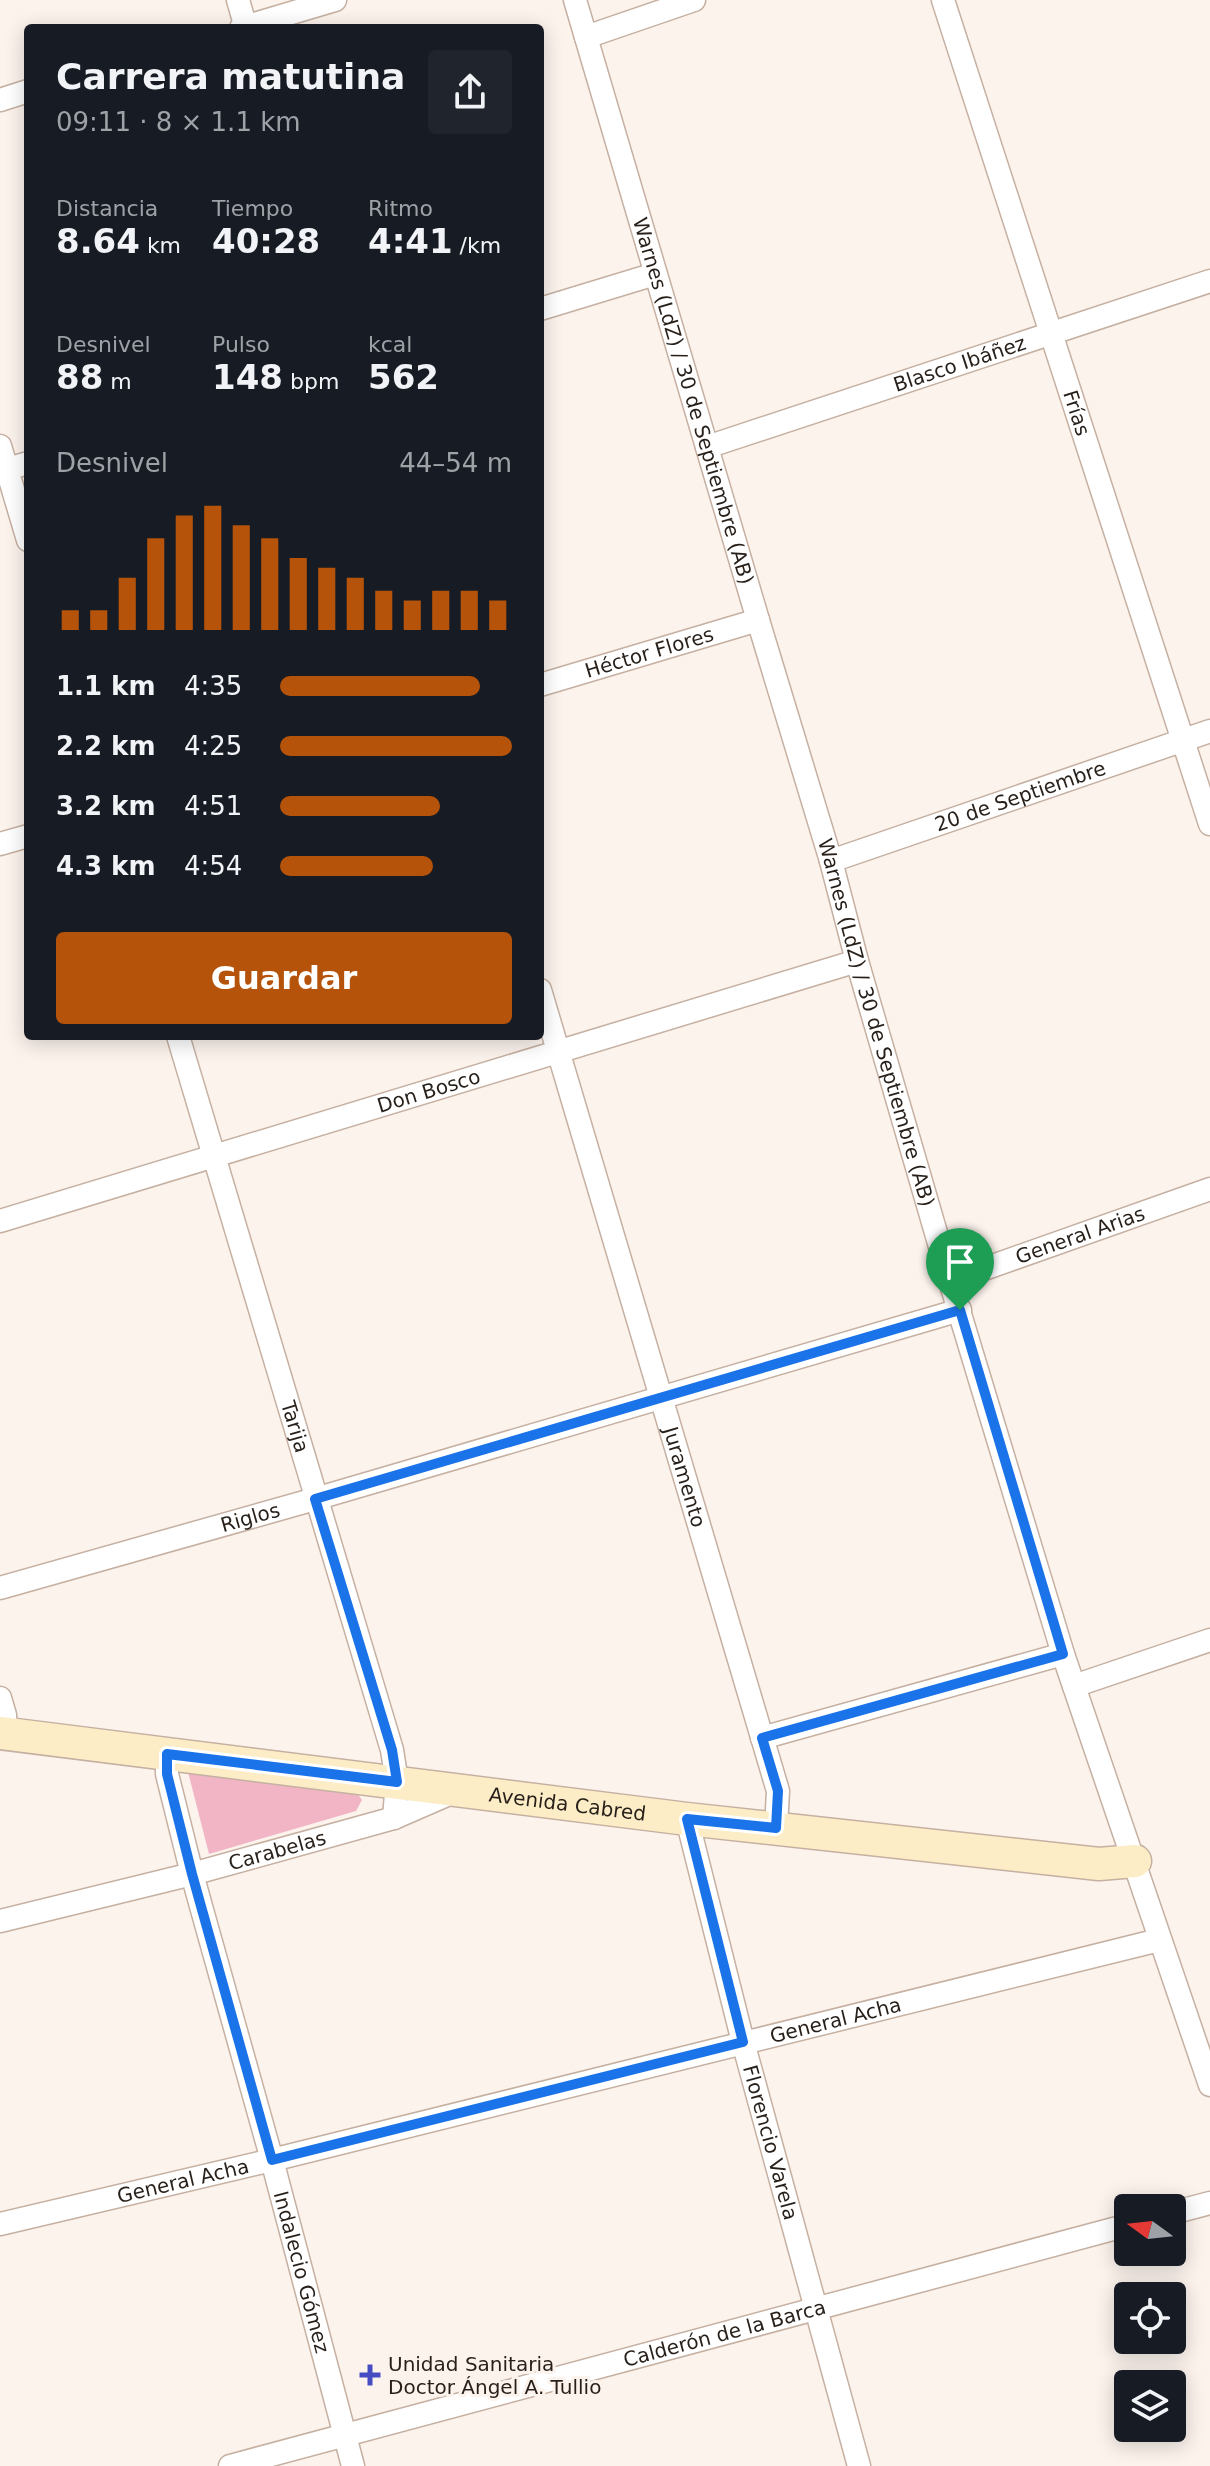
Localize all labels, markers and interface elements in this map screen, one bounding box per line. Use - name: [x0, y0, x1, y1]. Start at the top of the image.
- button: share: [428, 50, 512, 134]
- text: Carrera matutina: [56, 56, 405, 97]
- text: 09:11 · 8 × 1.1 km: [56, 107, 301, 137]
- text: Distancia: [56, 196, 158, 221]
- text: Tiempo: [212, 196, 293, 221]
- text: Ritmo: [368, 196, 433, 221]
- street label: Warnes (LdZ) / 30 de Septiembre (AB): [628, 215, 759, 587]
- text: 8.64: [56, 221, 140, 261]
- text: 40:28: [212, 221, 320, 261]
- text: 4:41: [368, 221, 453, 261]
- text: km: [140, 233, 181, 258]
- text: /km: [453, 233, 501, 258]
- street label: Blasco Ibáñez: [890, 331, 1029, 397]
- text: Desnivel: [56, 332, 151, 357]
- text: Pulso: [212, 332, 270, 357]
- text: kcal: [368, 332, 412, 357]
- text: 88: [56, 357, 103, 397]
- text: 148: [212, 357, 283, 397]
- text: 562: [368, 357, 439, 397]
- text: m: [103, 369, 132, 394]
- text: bpm: [283, 369, 339, 394]
- street label: Frías: [1058, 387, 1095, 439]
- text: Desnivel: [56, 448, 168, 478]
- text: 44–54 m: [399, 448, 512, 478]
- street label: Héctor Flores: [582, 622, 716, 683]
- text: 1.1 km: [56, 671, 156, 701]
- text: 4:35: [184, 671, 242, 701]
- text: 2.2 km: [56, 731, 156, 761]
- text: 4:25: [184, 731, 242, 761]
- street label: 20 de Septiembre: [932, 756, 1109, 836]
- text: 3.2 km: [56, 791, 156, 821]
- text: 4:51: [184, 791, 242, 821]
- street label: Warnes (LdZ) / 30 de Septiembre (AB): [813, 836, 940, 1209]
- text: 4.3 km: [56, 851, 156, 881]
- text: 4:54: [184, 851, 242, 881]
- button: Guardar: [56, 932, 512, 1024]
- street label: Don Bosco: [374, 1064, 483, 1118]
- street label: General Arias: [1012, 1201, 1148, 1269]
- pin: [926, 1228, 994, 1310]
- icon: arrive: [938, 1240, 982, 1284]
- street label: Tarija: [276, 1397, 314, 1456]
- street label: Juramento: [658, 1422, 711, 1530]
- street label: Riglos: [218, 1498, 283, 1537]
- street label: Avenida Cabred: [488, 1782, 647, 1826]
- street label: Carabelas: [226, 1825, 329, 1875]
- street label: General Acha: [767, 1992, 904, 2048]
- street label: Florencio Varela: [738, 2062, 803, 2223]
- street label: General Acha: [115, 2154, 251, 2208]
- street label: Indalecio Gómez: [269, 2188, 335, 2356]
- north arrow: [1114, 2194, 1186, 2266]
- map controls: [1114, 2194, 1186, 2442]
- button: locate: [1114, 2282, 1186, 2354]
- street label: Calderón de la Barca: [621, 2295, 828, 2372]
- place label: Unidad Sanitaria Doctor Ángel A. Tullio: [388, 2352, 601, 2399]
- marker: Unidad Sanitaria Doctor Ángel A. Tullio: [359, 2364, 381, 2386]
- button: layers: [1114, 2370, 1186, 2442]

